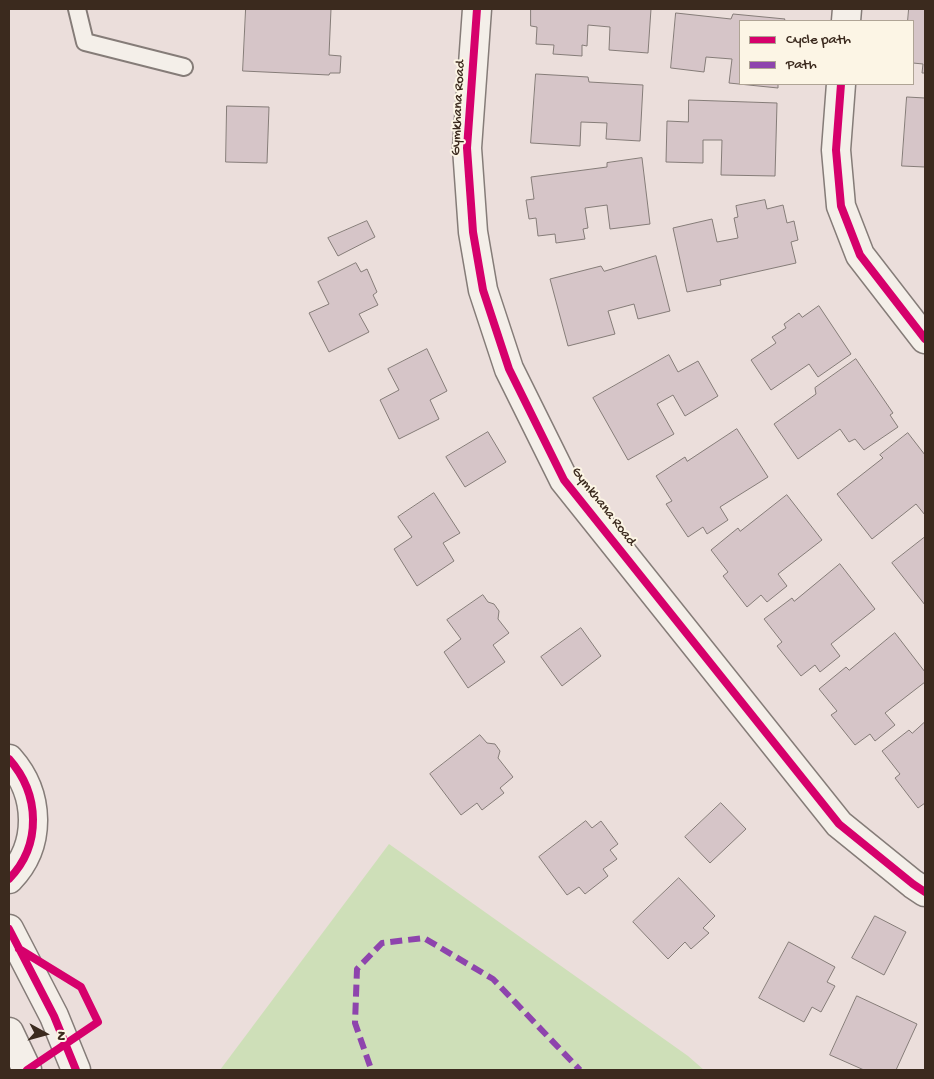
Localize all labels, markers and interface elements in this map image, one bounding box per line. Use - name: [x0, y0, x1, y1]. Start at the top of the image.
- legend: [739, 20, 914, 85]
- text: Cycle path: [786, 31, 851, 49]
- text: Path: [786, 56, 817, 74]
- street label: Gymkhana Road: [448, 60, 470, 156]
- street label: Gymkhana Road: [567, 464, 639, 550]
- north arrow: [20, 1009, 70, 1059]
- text: N: [51, 1030, 69, 1041]

